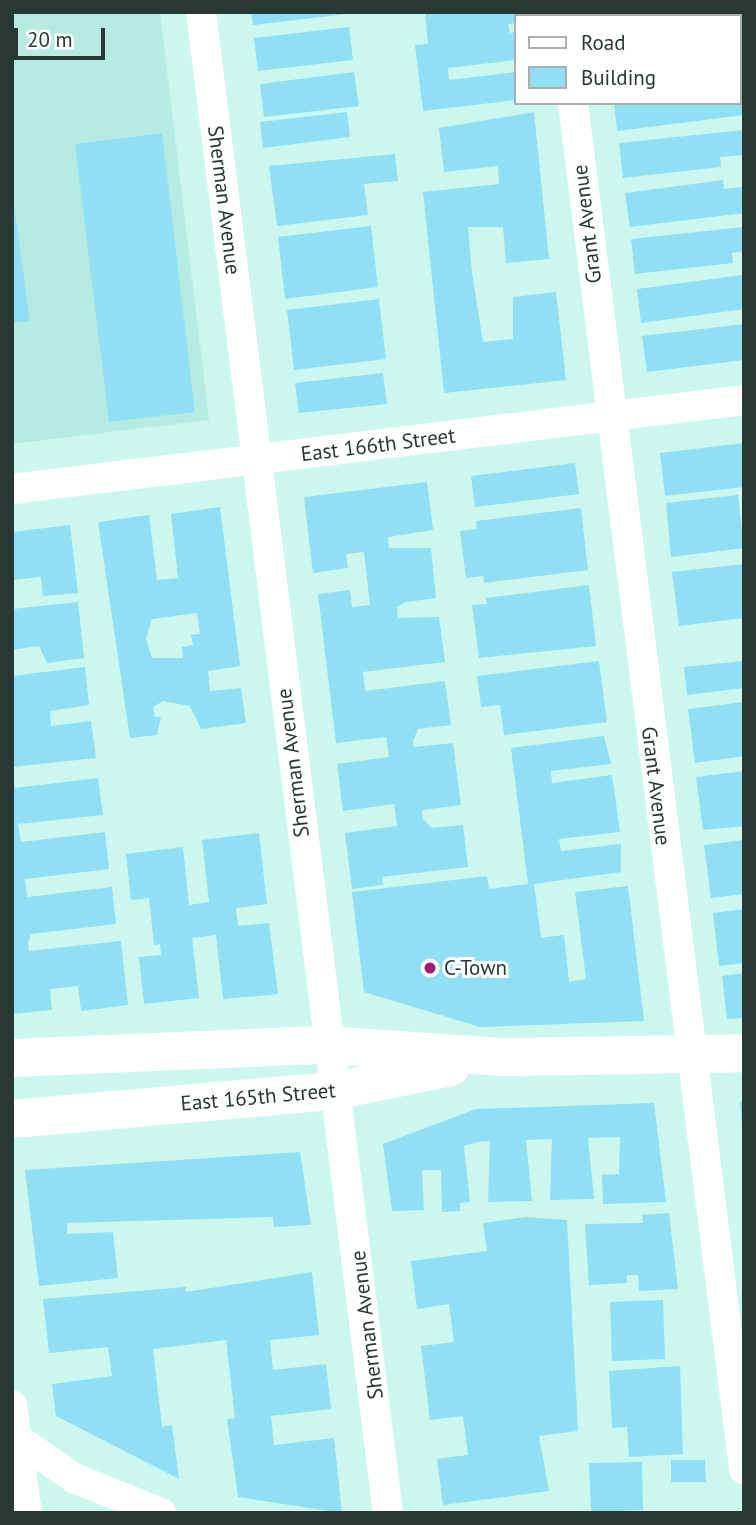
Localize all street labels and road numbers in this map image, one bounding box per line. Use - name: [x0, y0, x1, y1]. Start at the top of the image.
- street label: Sherman Avenue: [202, 124, 246, 276]
- street label: Grant Avenue: [567, 163, 607, 285]
- street label: East 166th Street: [299, 423, 457, 467]
- street label: Sherman Avenue: [271, 687, 315, 839]
- street label: Grant Avenue: [636, 725, 676, 847]
- street label: East 165th Street: [179, 1078, 337, 1116]
- street label: Sherman Avenue: [345, 1249, 389, 1401]

